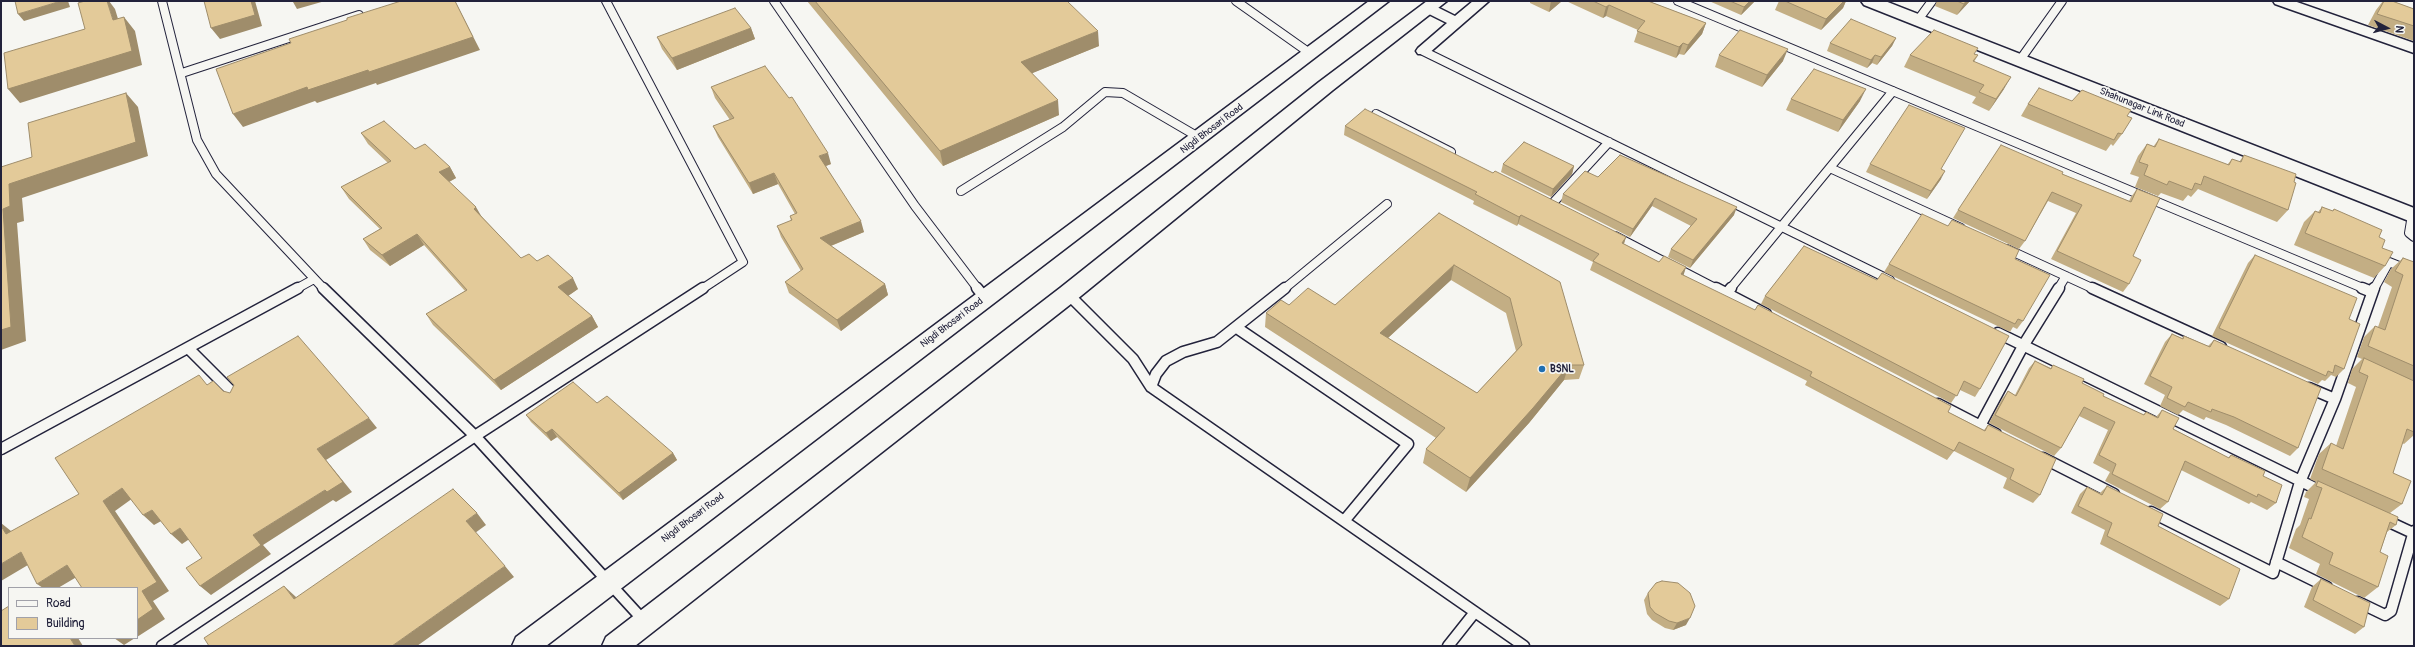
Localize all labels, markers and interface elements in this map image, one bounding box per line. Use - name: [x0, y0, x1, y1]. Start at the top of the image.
- north arrow: [2367, 8, 2407, 48]
- text: N: [2393, 25, 2406, 34]
- street label: Shahunagar Link Road: [2098, 85, 2186, 131]
- street label: Nigdi Bhosari Road: [1178, 101, 1246, 157]
- street label: Nigdi Bhosari Road: [918, 295, 986, 351]
- place label: BSNL: [1550, 363, 1574, 375]
- marker: BSNL: [1537, 364, 1547, 374]
- street label: Nigdi Bhosari Road: [659, 490, 727, 546]
- legend: [8, 587, 138, 639]
- text: Road: [46, 596, 71, 611]
- text: Building: [46, 616, 85, 631]

